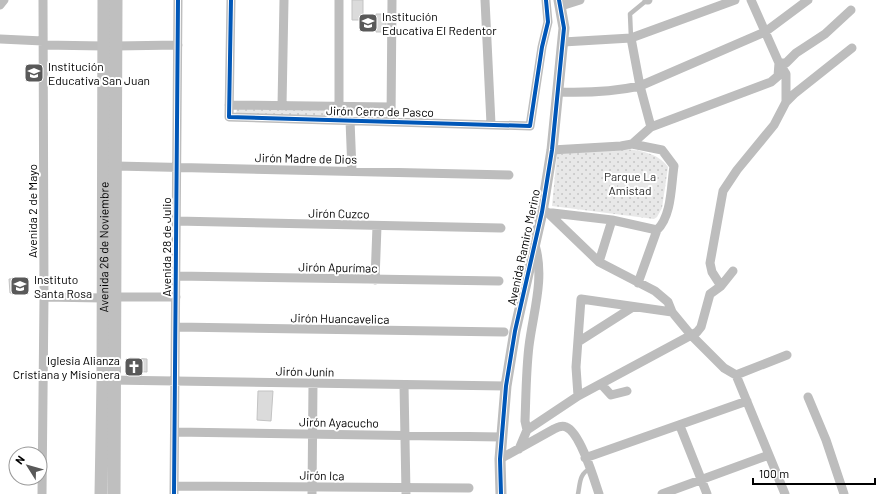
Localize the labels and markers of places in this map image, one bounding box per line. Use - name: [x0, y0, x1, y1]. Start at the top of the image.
- place label: Institución Educativa El Redentor: [382, 9, 497, 37]
- school or university icon: Institución Educativa El Redentor: [357, 12, 379, 34]
- place label: Institución Educativa San Juan: [48, 59, 150, 87]
- school or university icon: Institución Educativa San Juan: [23, 62, 45, 84]
- place label: Instituto Santa Rosa: [34, 272, 92, 300]
- school or university icon: Instituto Santa Rosa: [9, 275, 31, 297]
- place label: Iglesia Alianza Cristiana y Misionera: [13, 353, 120, 381]
- church icon: Iglesia Alianza Cristiana y Misionera: [123, 356, 145, 378]

